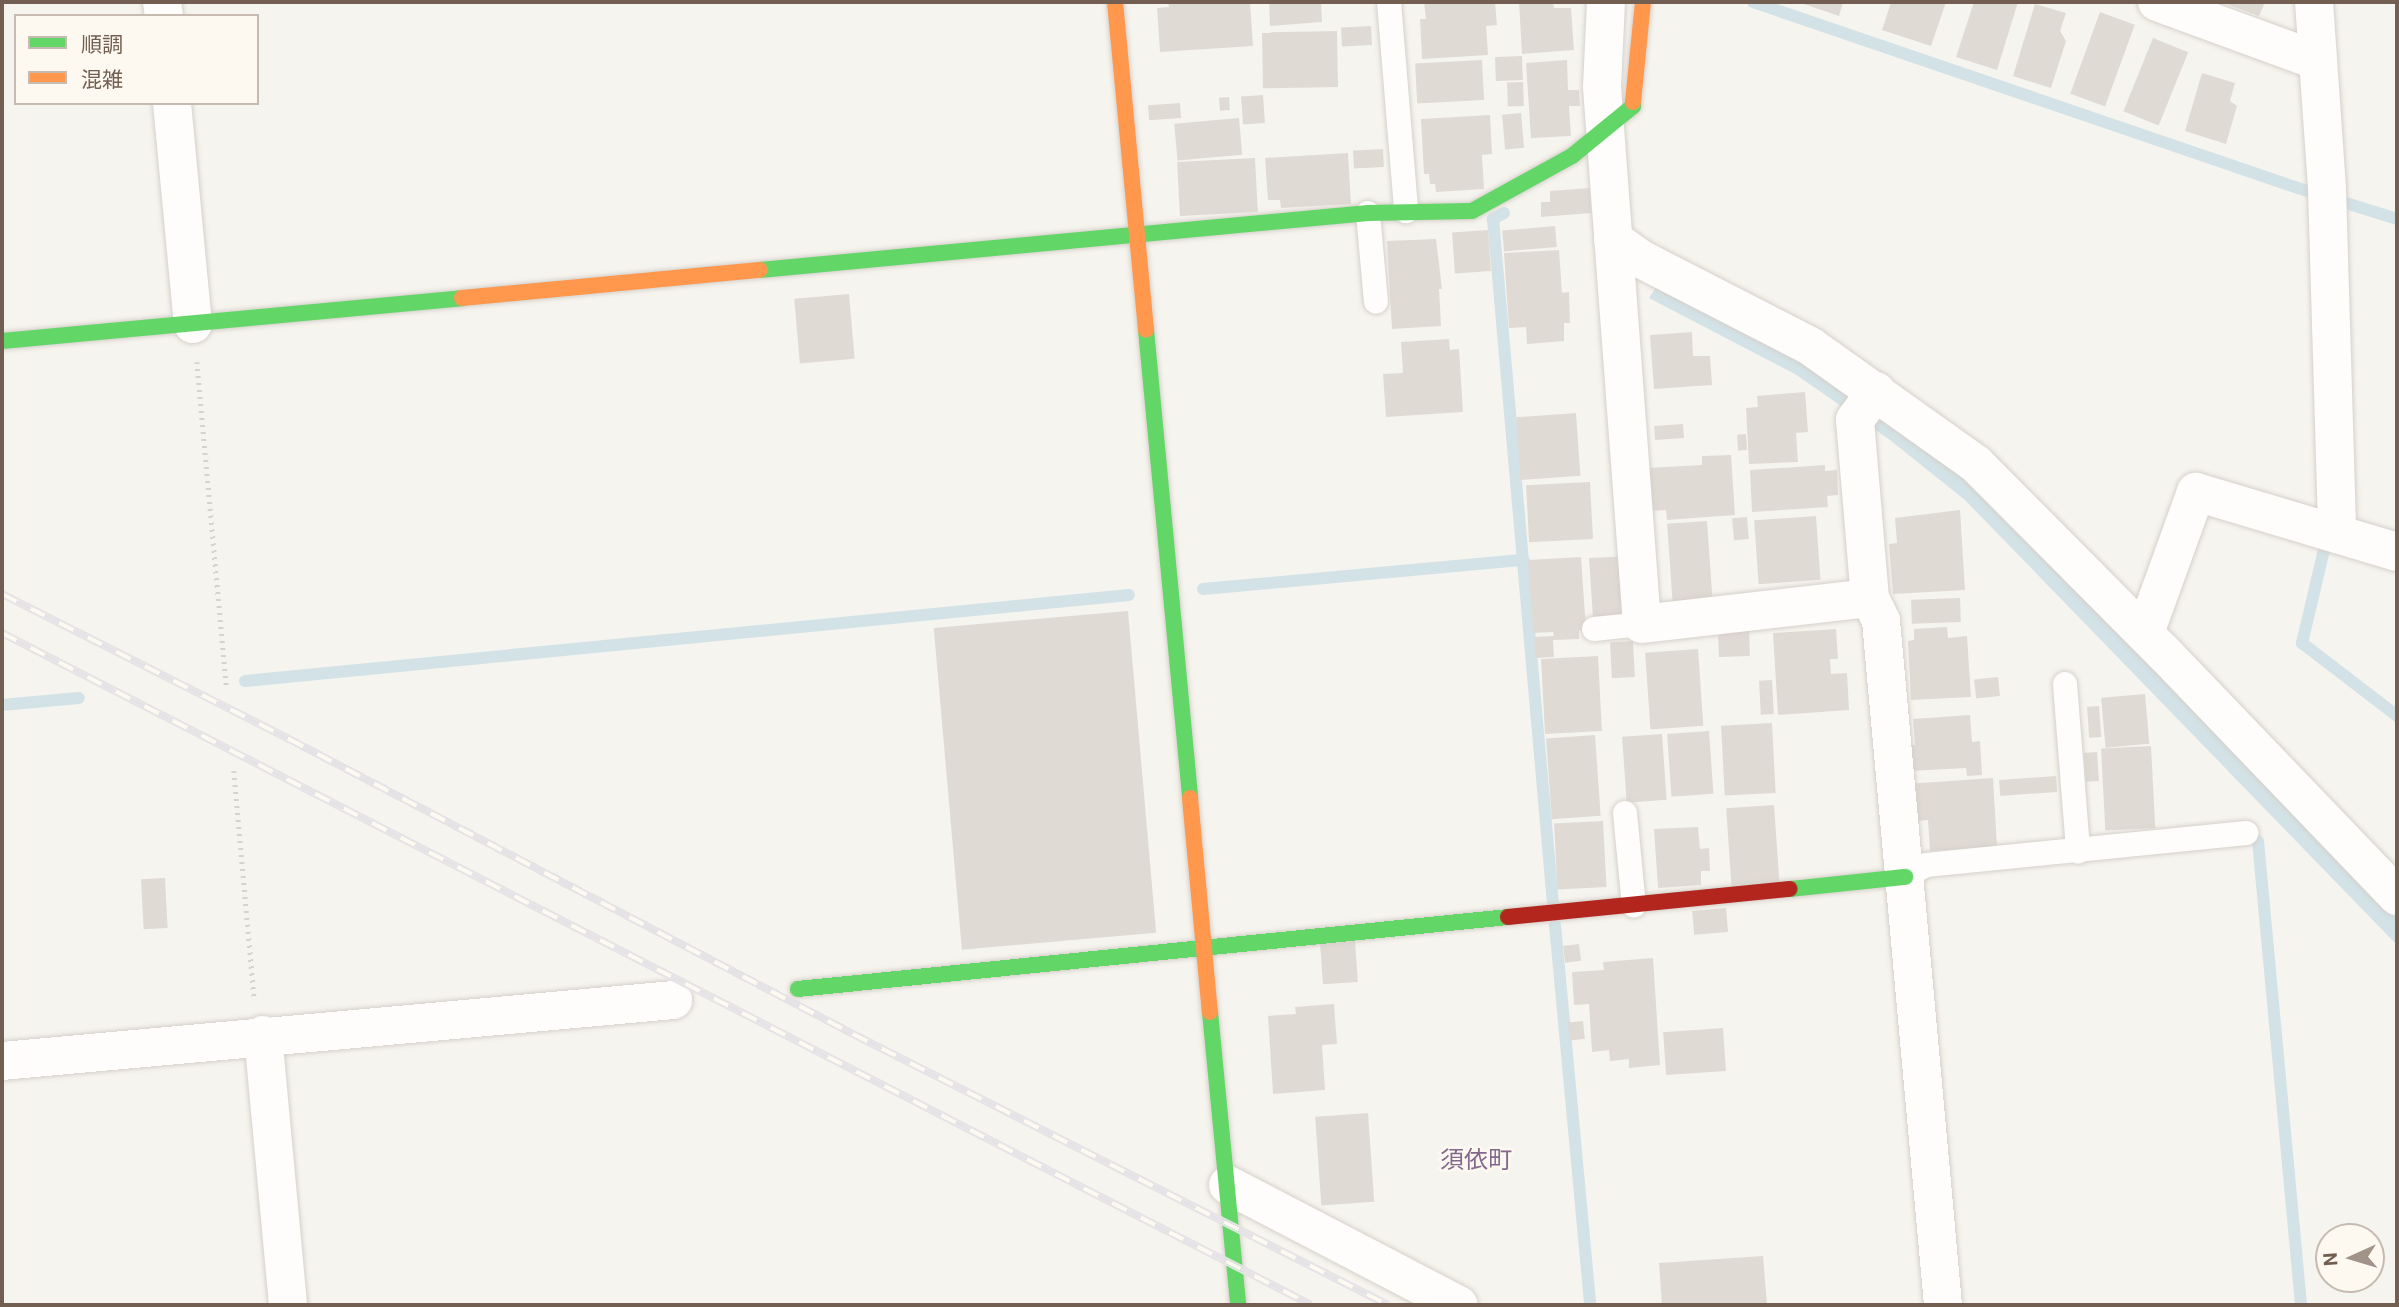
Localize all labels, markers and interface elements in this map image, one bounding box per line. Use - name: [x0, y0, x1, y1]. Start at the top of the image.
- legend: [14, 14, 259, 105]
- text: 順調: [81, 33, 123, 57]
- text: 混雑: [81, 68, 123, 92]
- district label: 須依町: [1440, 1147, 1512, 1175]
- north arrow: [2315, 1223, 2385, 1293]
- text: N: [2319, 1252, 2342, 1267]

